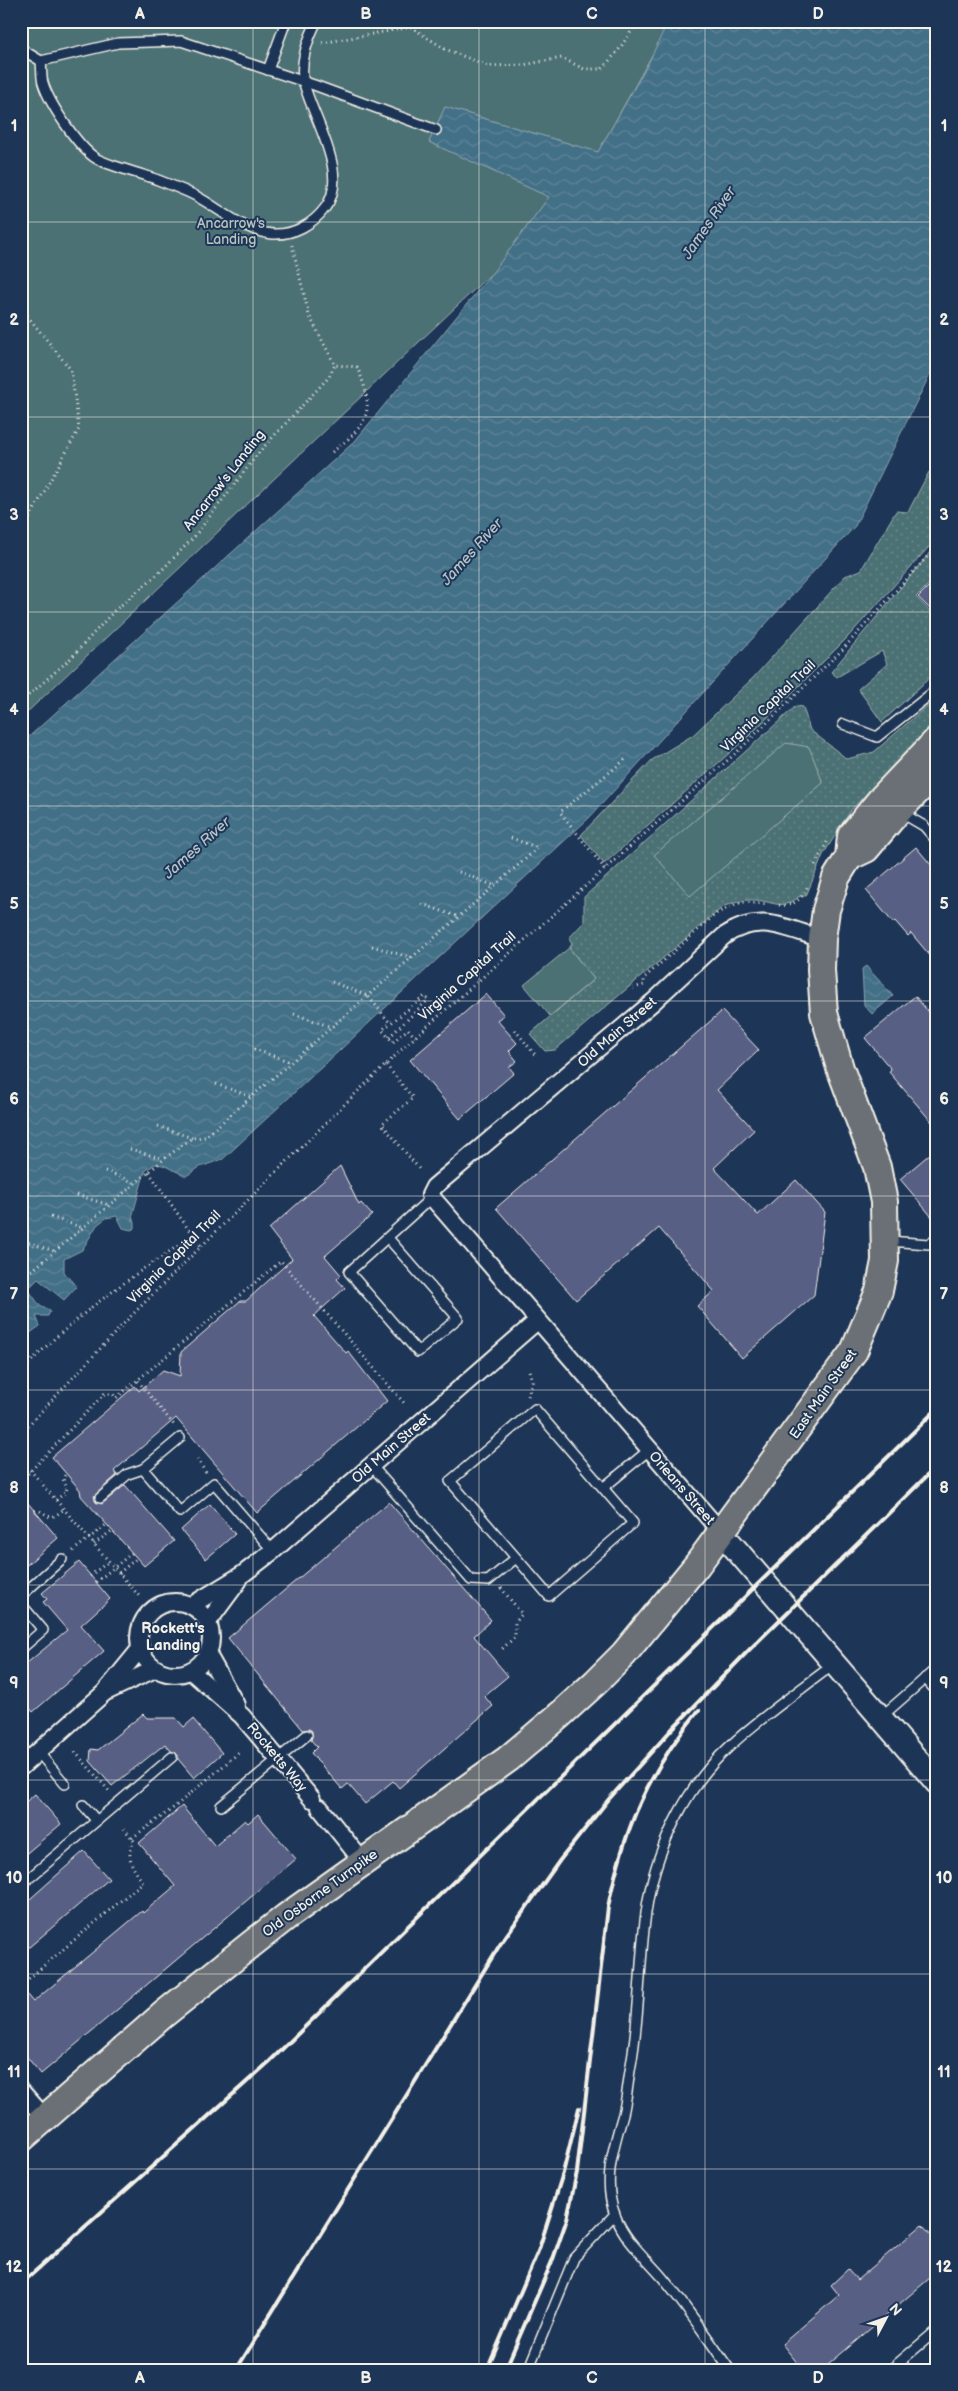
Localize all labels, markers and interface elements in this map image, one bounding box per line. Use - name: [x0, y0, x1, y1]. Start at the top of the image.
- text: A: [134, 5, 145, 24]
- text: B: [360, 5, 372, 24]
- text: C: [586, 5, 598, 24]
- text: D: [812, 5, 824, 24]
- text: 1: [11, 117, 17, 136]
- text: 1: [941, 117, 947, 136]
- water label: James River: [677, 182, 741, 264]
- park label: Ancarrow's Landing: [197, 215, 265, 248]
- text: 2: [9, 311, 19, 330]
- text: 2: [939, 311, 949, 330]
- street label: Ancarrow’s Landing: [179, 426, 269, 534]
- text: 3: [9, 506, 19, 525]
- text: 3: [939, 506, 949, 525]
- water label: James River: [436, 514, 508, 590]
- street label: Virginia Capital Trail: [717, 656, 819, 756]
- text: 4: [9, 701, 19, 720]
- text: 4: [939, 701, 949, 720]
- water label: James River: [159, 812, 235, 884]
- text: 5: [9, 895, 19, 914]
- text: 5: [939, 895, 949, 914]
- street label: Virginia Capital Trail: [415, 928, 519, 1024]
- street label: Old Main Street: [574, 993, 660, 1071]
- text: 6: [9, 1090, 19, 1109]
- text: 6: [939, 1090, 949, 1109]
- street label: Virginia Capital Trail: [124, 1207, 224, 1307]
- text: 7: [10, 1285, 19, 1304]
- text: 7: [940, 1285, 949, 1304]
- street label: East Main Street: [786, 1345, 861, 1442]
- street label: Old Main Street: [348, 1409, 434, 1487]
- street label: Orleans Street: [645, 1448, 719, 1529]
- text: 8: [9, 1479, 19, 1498]
- text: 8: [939, 1479, 949, 1498]
- district label: Rockett's Landing: [141, 1619, 205, 1655]
- text: 9: [9, 1674, 19, 1693]
- text: 9: [939, 1674, 949, 1693]
- street label: Rocketts Way: [243, 1719, 311, 1796]
- street label: Old Osborne Turnpike: [259, 1846, 381, 1940]
- text: 10: [6, 1869, 22, 1888]
- text: 10: [936, 1869, 952, 1888]
- text: 11: [7, 2063, 21, 2082]
- text: 11: [937, 2063, 951, 2082]
- text: 12: [6, 2258, 23, 2277]
- text: 12: [936, 2258, 953, 2277]
- north arrow: [860, 2294, 910, 2344]
- text: N: [886, 2300, 905, 2319]
- text: A: [134, 2369, 145, 2388]
- text: B: [360, 2369, 372, 2388]
- text: C: [586, 2369, 598, 2388]
- text: D: [812, 2369, 824, 2388]

